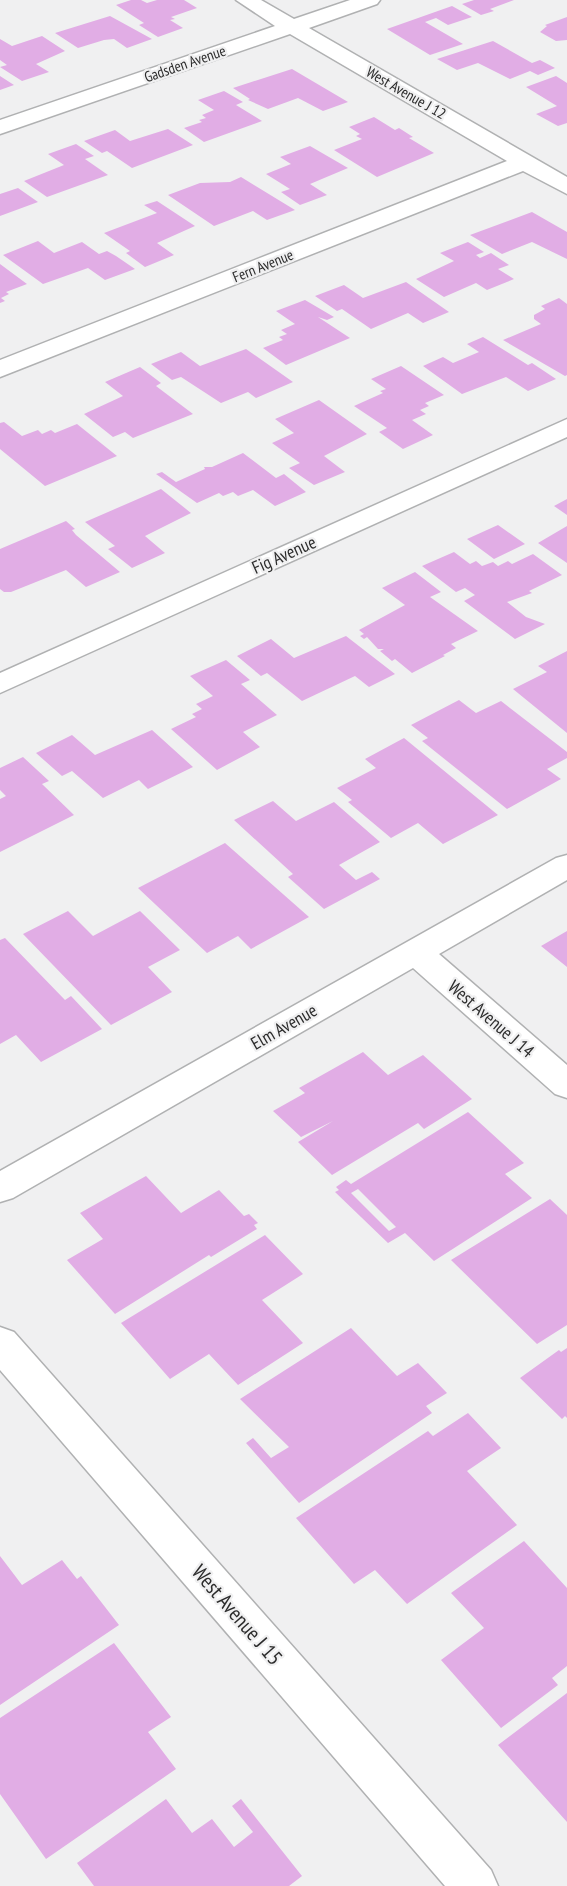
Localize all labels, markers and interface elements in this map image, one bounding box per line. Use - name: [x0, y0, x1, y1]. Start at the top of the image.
- street label: Gadsden Avenue: [142, 41, 228, 86]
- street label: West Avenue J 12: [363, 62, 450, 123]
- street label: Fern Avenue: [230, 245, 296, 286]
- street label: Fig Avenue: [248, 530, 320, 579]
- street label: West Avenue J 14: [443, 975, 539, 1062]
- street label: Elm Avenue: [247, 998, 321, 1055]
- street label: West Avenue J 15: [186, 1559, 288, 1671]

